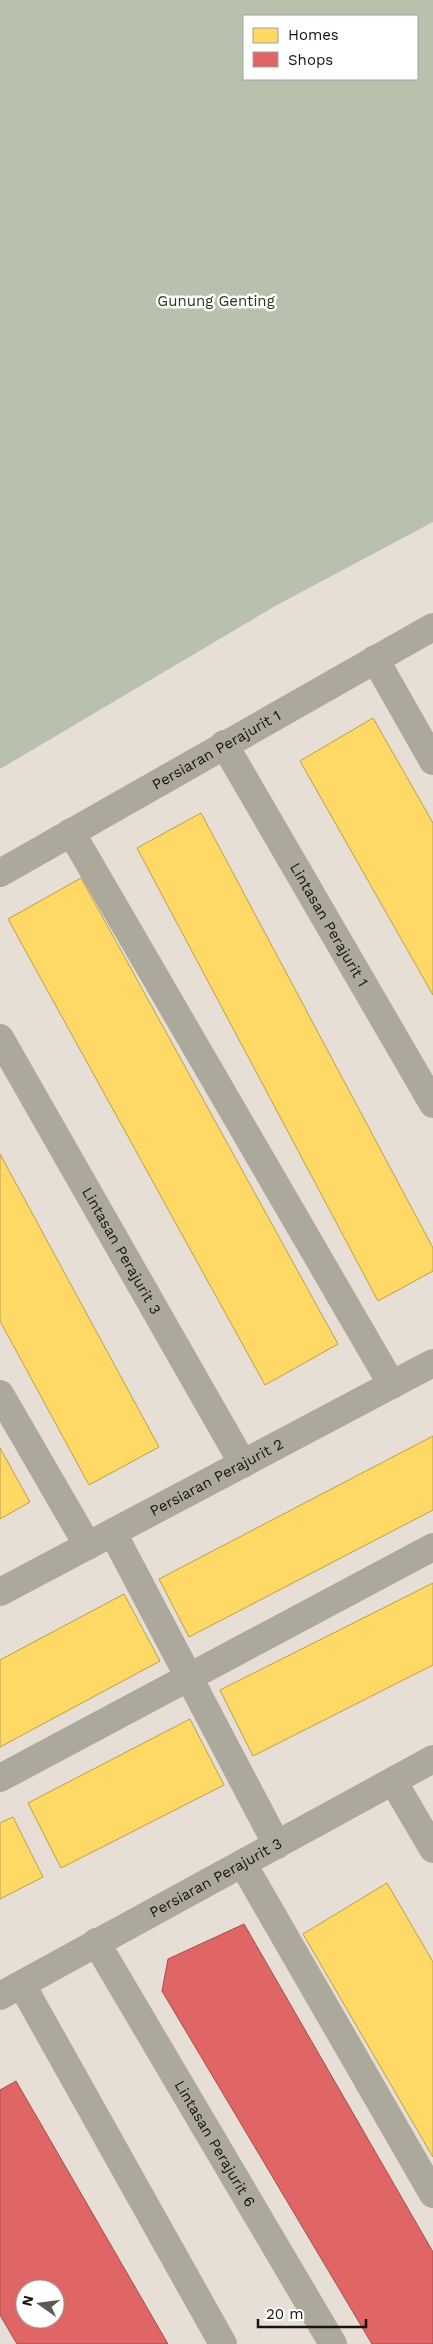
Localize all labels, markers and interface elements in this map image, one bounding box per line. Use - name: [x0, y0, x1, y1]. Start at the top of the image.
- legend: [243, 15, 418, 80]
- text: Homes: [288, 26, 339, 44]
- text: Shops: [288, 51, 333, 69]
- park label: Gunung Genting: [157, 292, 275, 310]
- street label: Persiaran Perajurit 1: [149, 706, 284, 794]
- street label: Lintasan Perajurit 1: [286, 860, 372, 990]
- street label: Lintasan Perajurit 3: [78, 1184, 165, 1318]
- street label: Persiaran Perajurit 2: [147, 1435, 286, 1520]
- street label: Persiaran Perajurit 3: [146, 1834, 285, 1921]
- street label: Lintasan Perajurit 6: [171, 2077, 259, 2210]
- north arrow: [15, 2279, 65, 2329]
- text: N: [18, 2294, 36, 2308]
- scale bar: [258, 2296, 366, 2328]
- text: 20 m: [266, 2305, 304, 2323]

